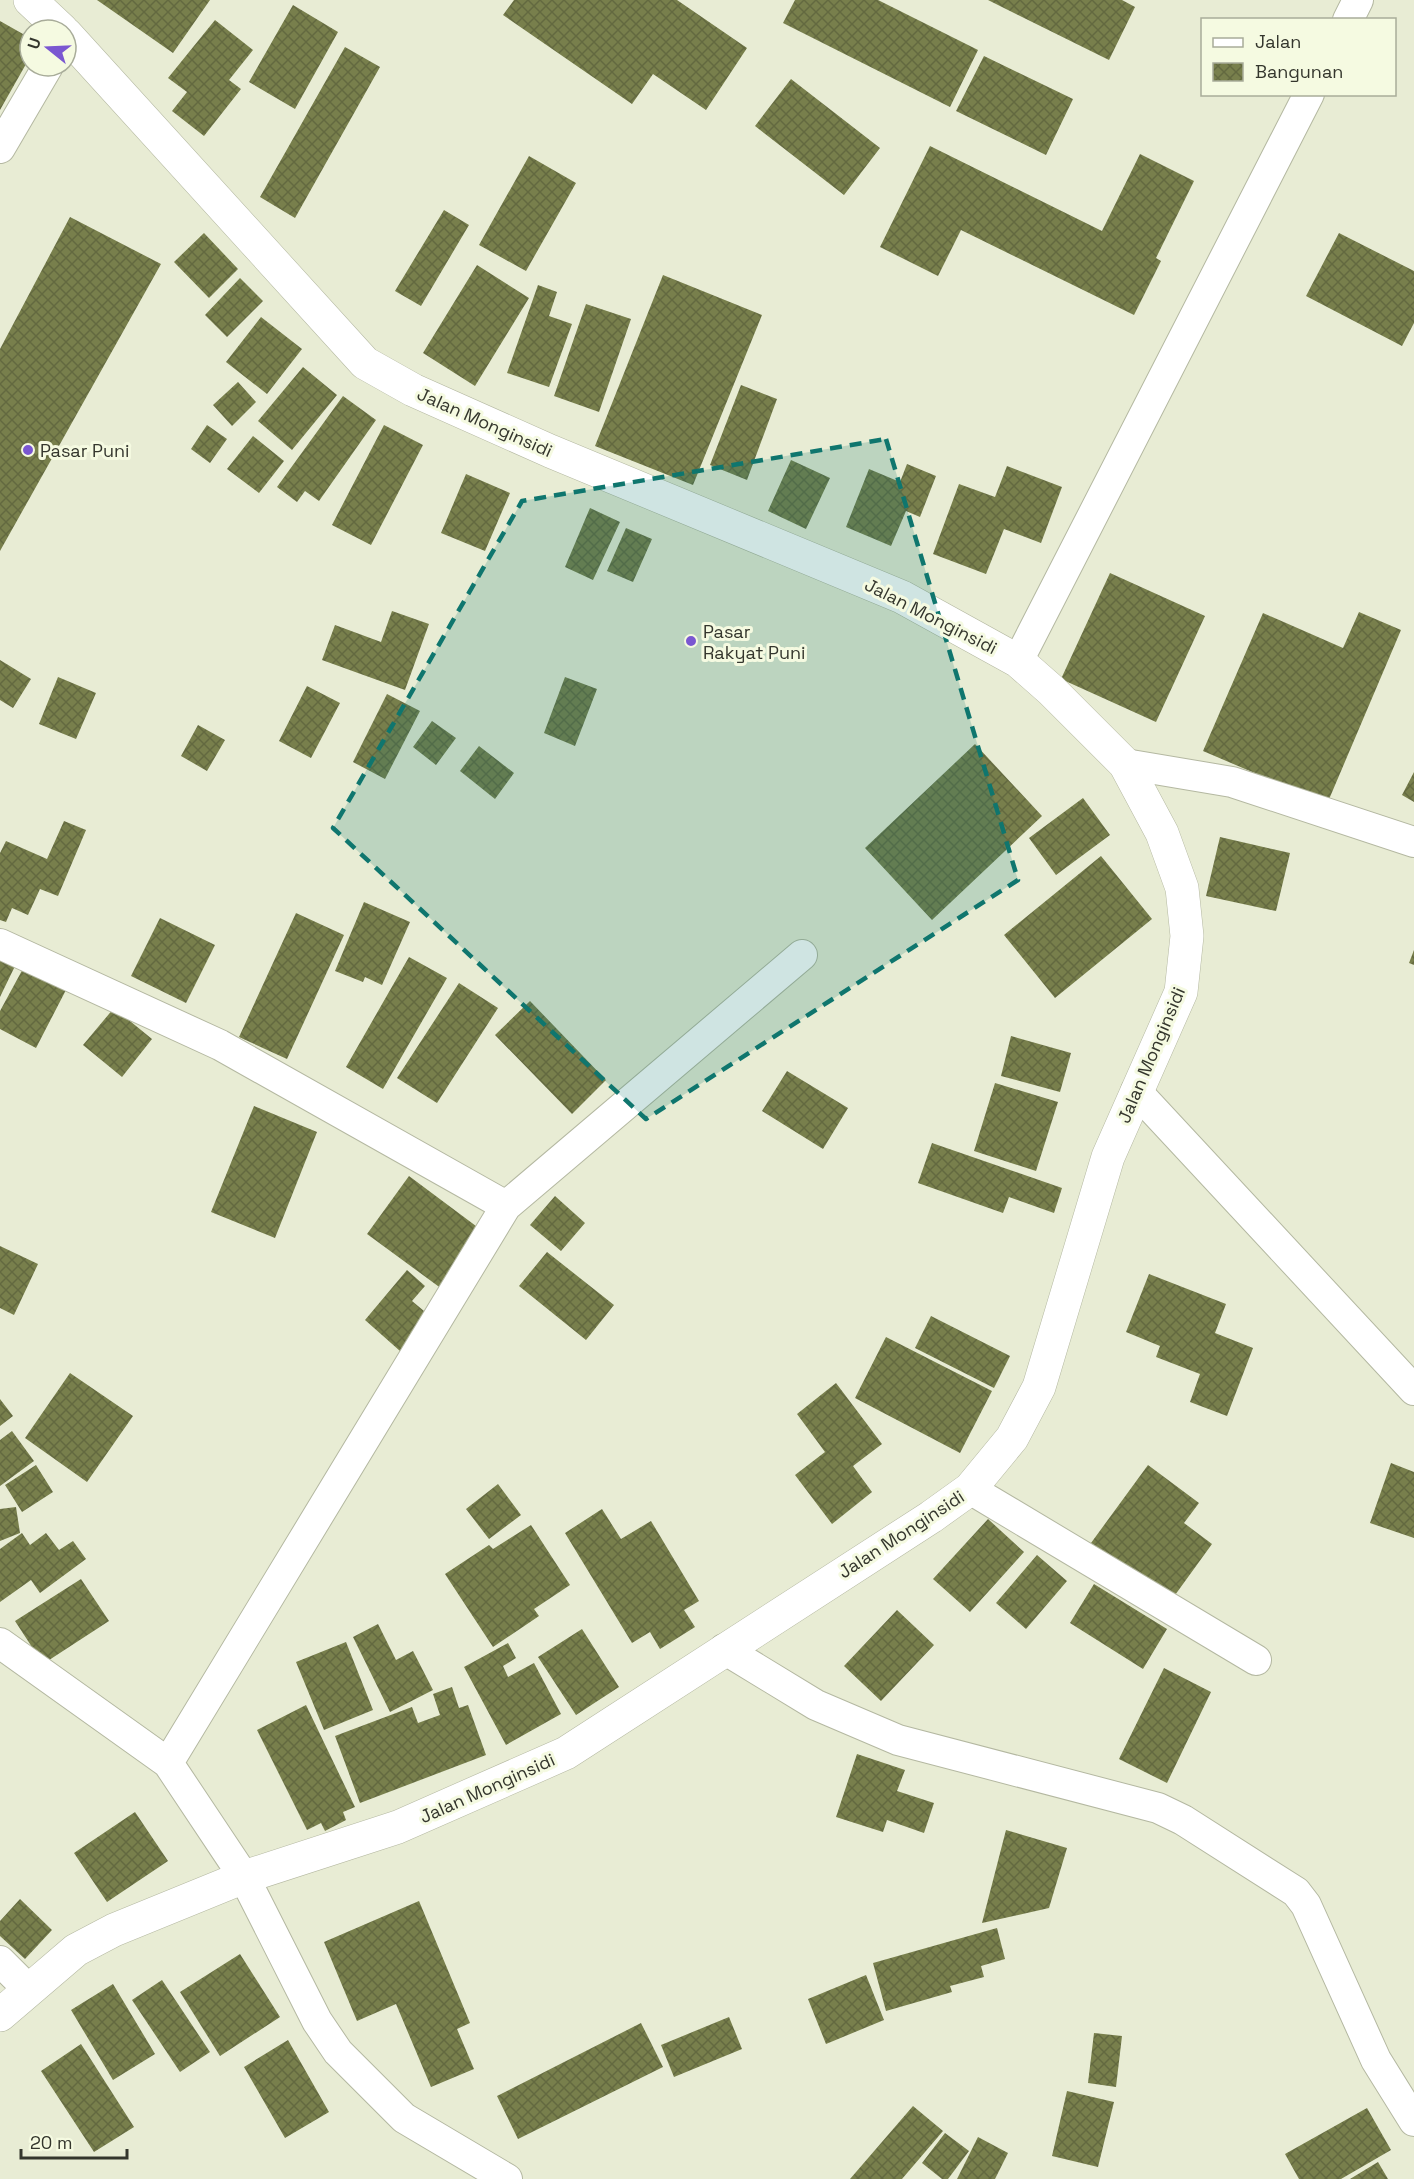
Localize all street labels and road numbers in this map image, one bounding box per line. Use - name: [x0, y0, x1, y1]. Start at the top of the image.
- street label: Jalan Monginsidi: [414, 382, 556, 462]
- street label: Jalan Monginsidi: [861, 573, 1001, 659]
- street label: Jalan Monginsidi: [1112, 983, 1190, 1127]
- street label: Jalan Monginsidi: [834, 1485, 968, 1583]
- street label: Jalan Monginsidi: [416, 1748, 558, 1828]

